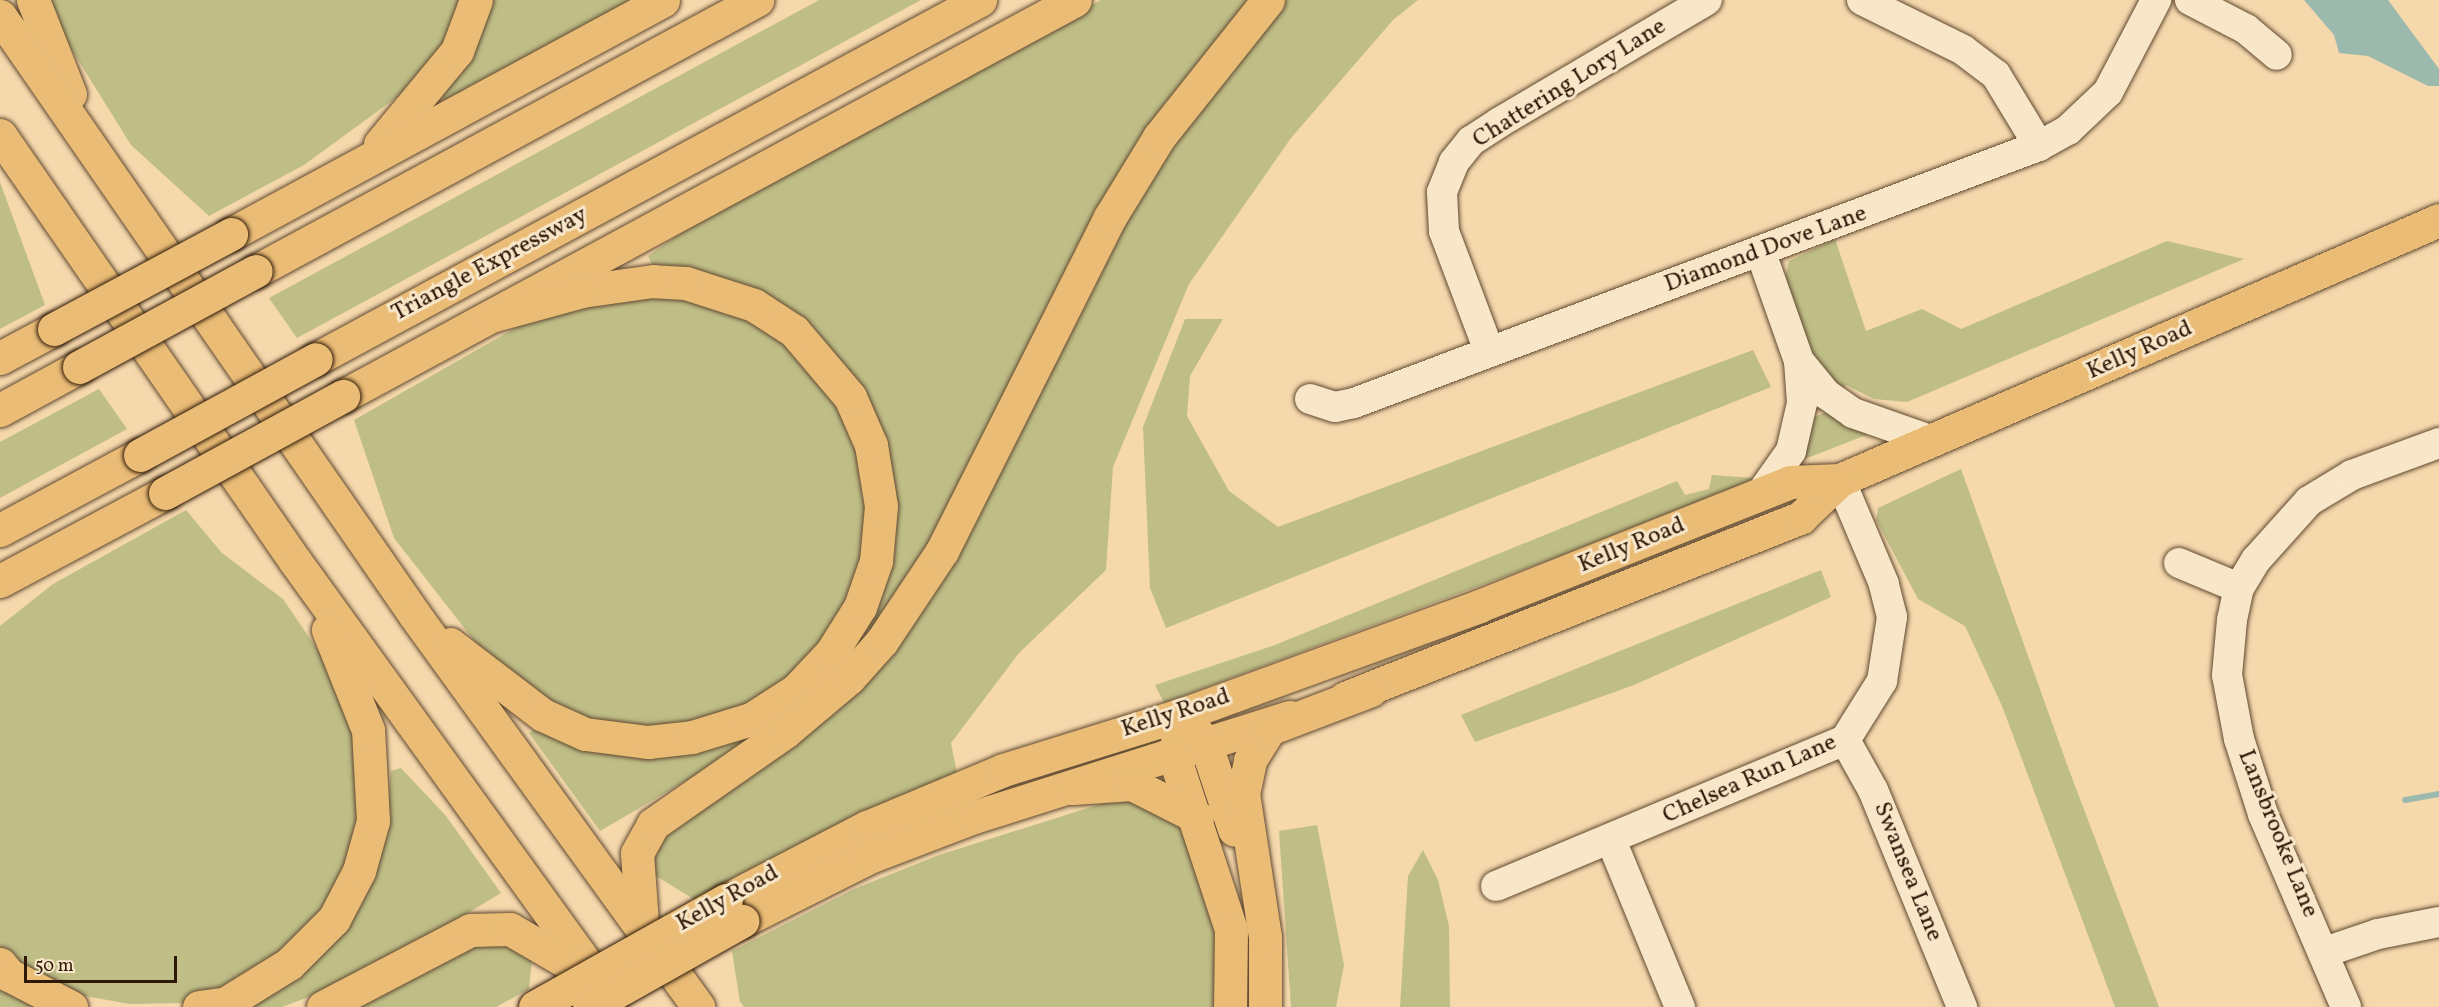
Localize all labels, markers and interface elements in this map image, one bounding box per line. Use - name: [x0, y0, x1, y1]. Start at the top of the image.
- street label: Chattering Lory Lane: [1468, 13, 1672, 155]
- street label: Diamond Dove Lane: [1661, 200, 1871, 300]
- street label: Triangle Expressway: [387, 201, 593, 329]
- street label: Kelly Road: [2083, 315, 2197, 387]
- street label: Kelly Road: [1574, 511, 1690, 581]
- street label: Kelly Road: [1118, 683, 1234, 745]
- street label: Chelsea Run Lane: [1659, 729, 1841, 831]
- street label: Lansbrooke Lane: [2230, 746, 2324, 922]
- street label: Swansea Lane: [1866, 798, 1948, 946]
- street label: Kelly Road: [672, 859, 784, 939]
- scale bar: [27, 944, 180, 982]
- text: 50 m: [35, 954, 74, 979]

